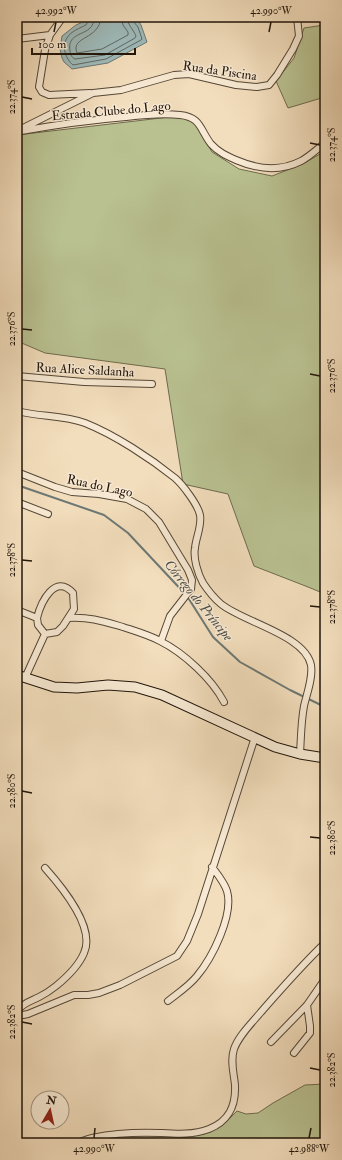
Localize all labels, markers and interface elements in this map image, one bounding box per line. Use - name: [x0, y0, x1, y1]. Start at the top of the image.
- text: 42.992°W: [35, 5, 78, 17]
- text: 42.990°W: [250, 5, 293, 17]
- scale bar: [32, 30, 135, 56]
- text: 100 m: [38, 37, 67, 52]
- street label: Rua da Piscina: [182, 58, 259, 84]
- text: 22.374°S: [6, 80, 18, 114]
- street label: Estrada Clube do Lago: [51, 98, 171, 124]
- text: 22.374°S: [326, 128, 338, 162]
- text: 22.376°S: [6, 312, 18, 346]
- street label: Rua Alice Saldanha: [35, 359, 135, 381]
- text: 22.376°S: [326, 359, 338, 393]
- street label: Rua do Lago: [65, 471, 134, 501]
- text: 22.378°S: [6, 543, 18, 577]
- water label: Córrego do Príncipe: [161, 556, 237, 645]
- text: 22.378°S: [326, 590, 338, 624]
- text: 22.380°S: [6, 774, 18, 808]
- text: 22.380°S: [326, 821, 338, 855]
- text: 22.382°S: [6, 1005, 18, 1039]
- text: 22.382°S: [326, 1053, 338, 1087]
- north arrow: [30, 1090, 70, 1130]
- text: N: [45, 1093, 58, 1108]
- text: 42.990°W: [73, 1143, 116, 1155]
- text: 42.988°W: [289, 1143, 330, 1155]

